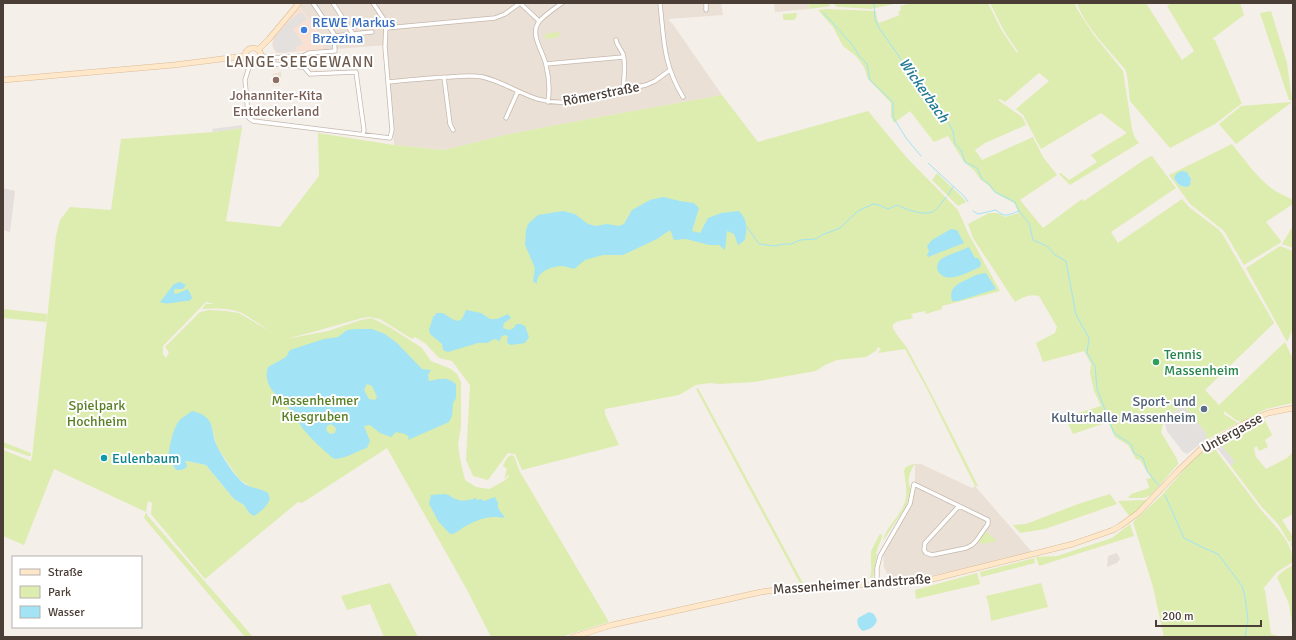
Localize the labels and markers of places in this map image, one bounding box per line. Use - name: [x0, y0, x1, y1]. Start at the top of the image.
- place label: REWE Markus Brzezina: [312, 14, 395, 47]
- marker: REWE Markus Brzezina: [299, 25, 309, 35]
- marker: Johanniter-Kita Entdeckerland: [271, 75, 281, 85]
- place label: Johanniter-Kita Entdeckerland: [229, 87, 323, 120]
- place label: Tennis Massenheim: [1164, 346, 1239, 379]
- marker: Tennis Massenheim: [1151, 357, 1161, 367]
- place label: Sport- und Kulturhalle Massenheim: [1051, 393, 1196, 426]
- marker: Sport- und Kulturhalle Massenheim: [1199, 404, 1209, 414]
- place label: Eulenbaum: [112, 450, 179, 467]
- marker: Eulenbaum: [99, 453, 109, 463]

